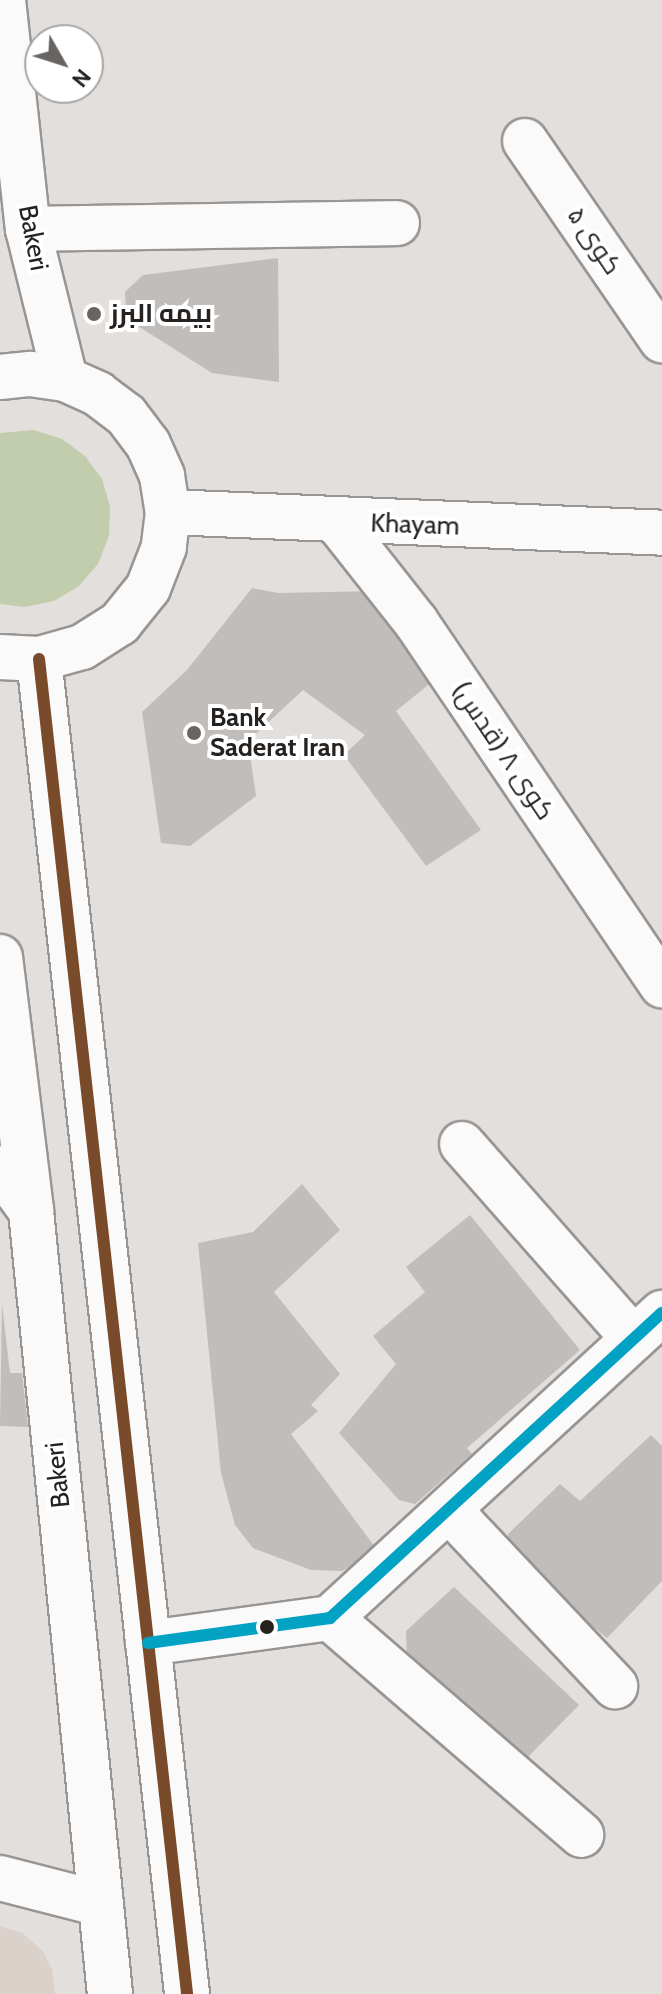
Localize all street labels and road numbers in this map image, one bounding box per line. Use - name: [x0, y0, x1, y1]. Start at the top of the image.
- street label: کوی ۵: [560, 201, 628, 281]
- street label: Bakeri: [11, 203, 55, 273]
- street label: Khayam: [370, 508, 460, 542]
- street label: کوی ۸ (قدس): [445, 676, 561, 826]
- street label: Bakeri: [39, 1440, 77, 1510]

